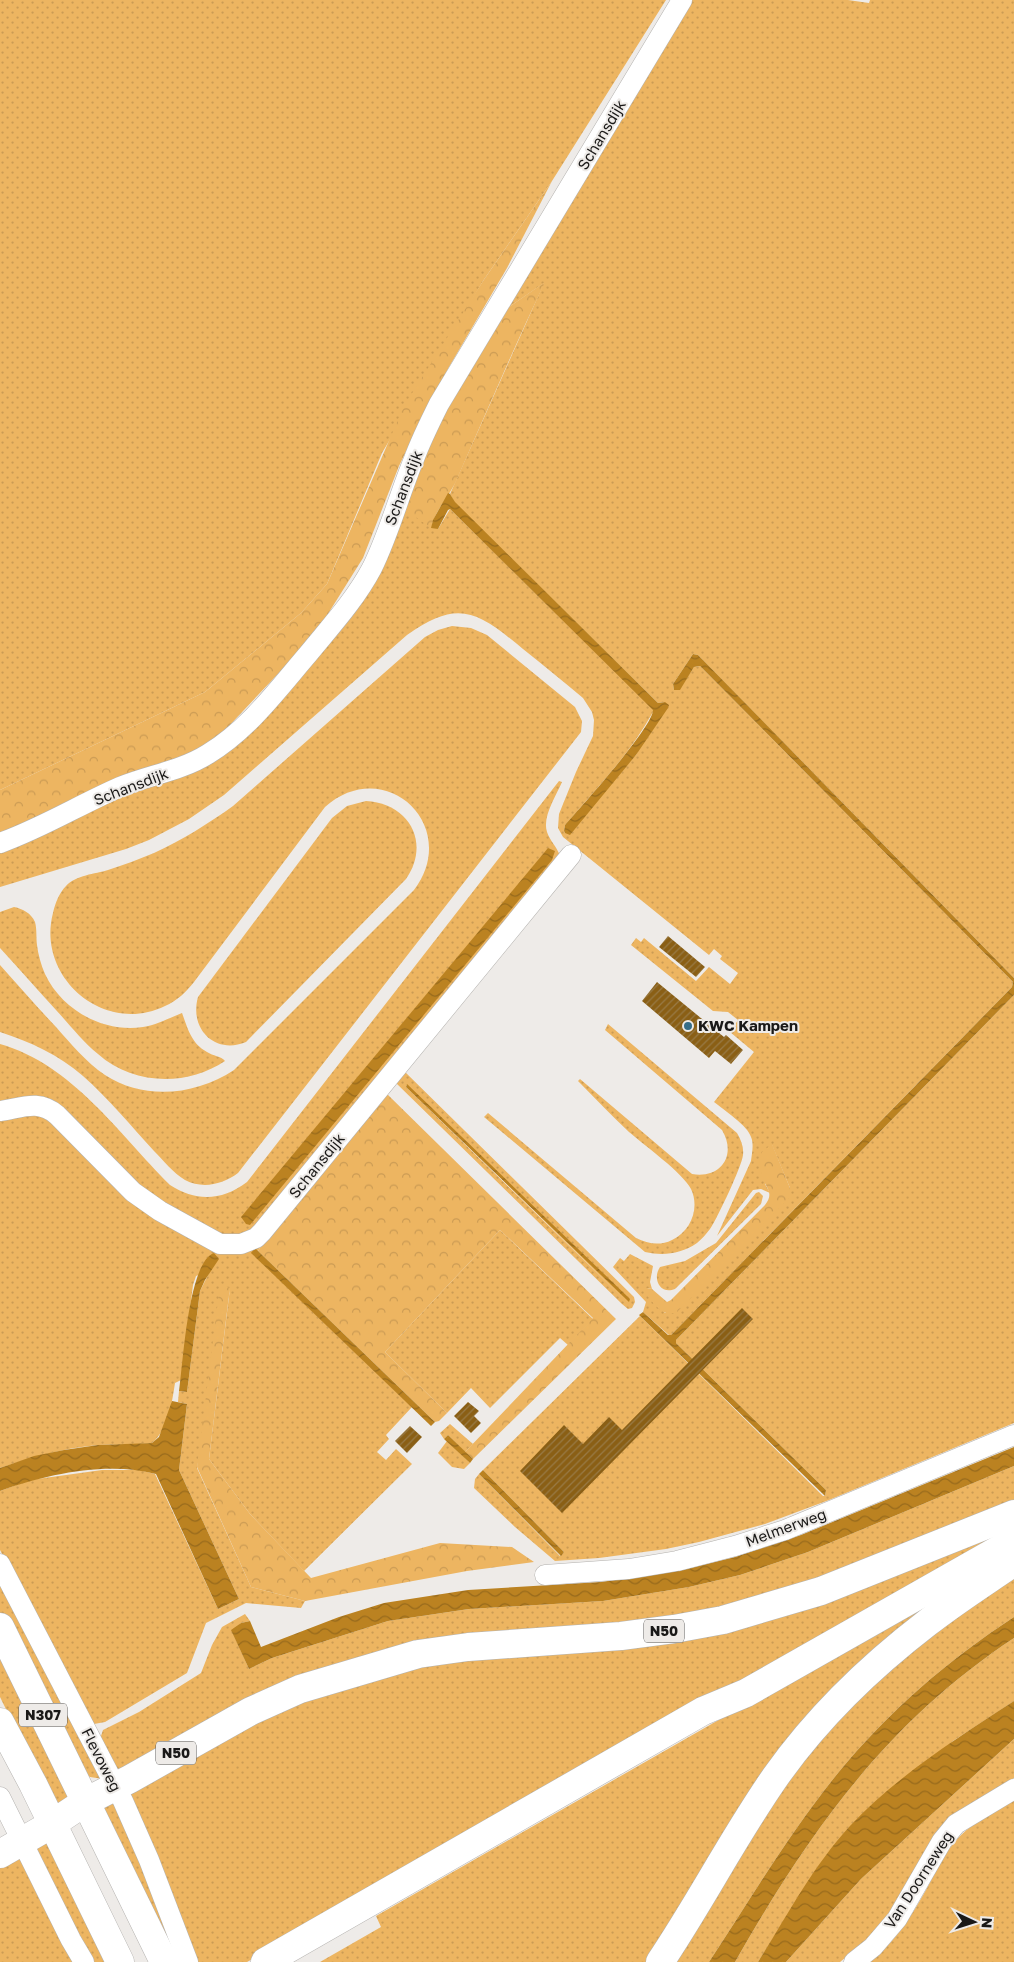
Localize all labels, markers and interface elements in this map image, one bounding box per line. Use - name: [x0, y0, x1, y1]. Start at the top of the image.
- street label: Schansdijk: [573, 96, 629, 173]
- street label: Schansdijk: [381, 447, 426, 527]
- street label: Schansdijk: [91, 763, 171, 809]
- place label: KWC Kampen: [698, 1016, 798, 1034]
- marker: KWC Kampen: [682, 1020, 694, 1032]
- street label: Schansdijk: [285, 1129, 348, 1201]
- street label: Melmerweg: [743, 1504, 828, 1550]
- road number: N50: [644, 1620, 684, 1642]
- road number: N307: [19, 1704, 67, 1726]
- street label: Flevoweg: [78, 1725, 126, 1794]
- road number: N50: [156, 1742, 196, 1765]
- street label: Van Doorneweg: [880, 1827, 956, 1932]
- north arrow: [949, 1897, 999, 1947]
- text: N: [979, 1917, 996, 1929]

